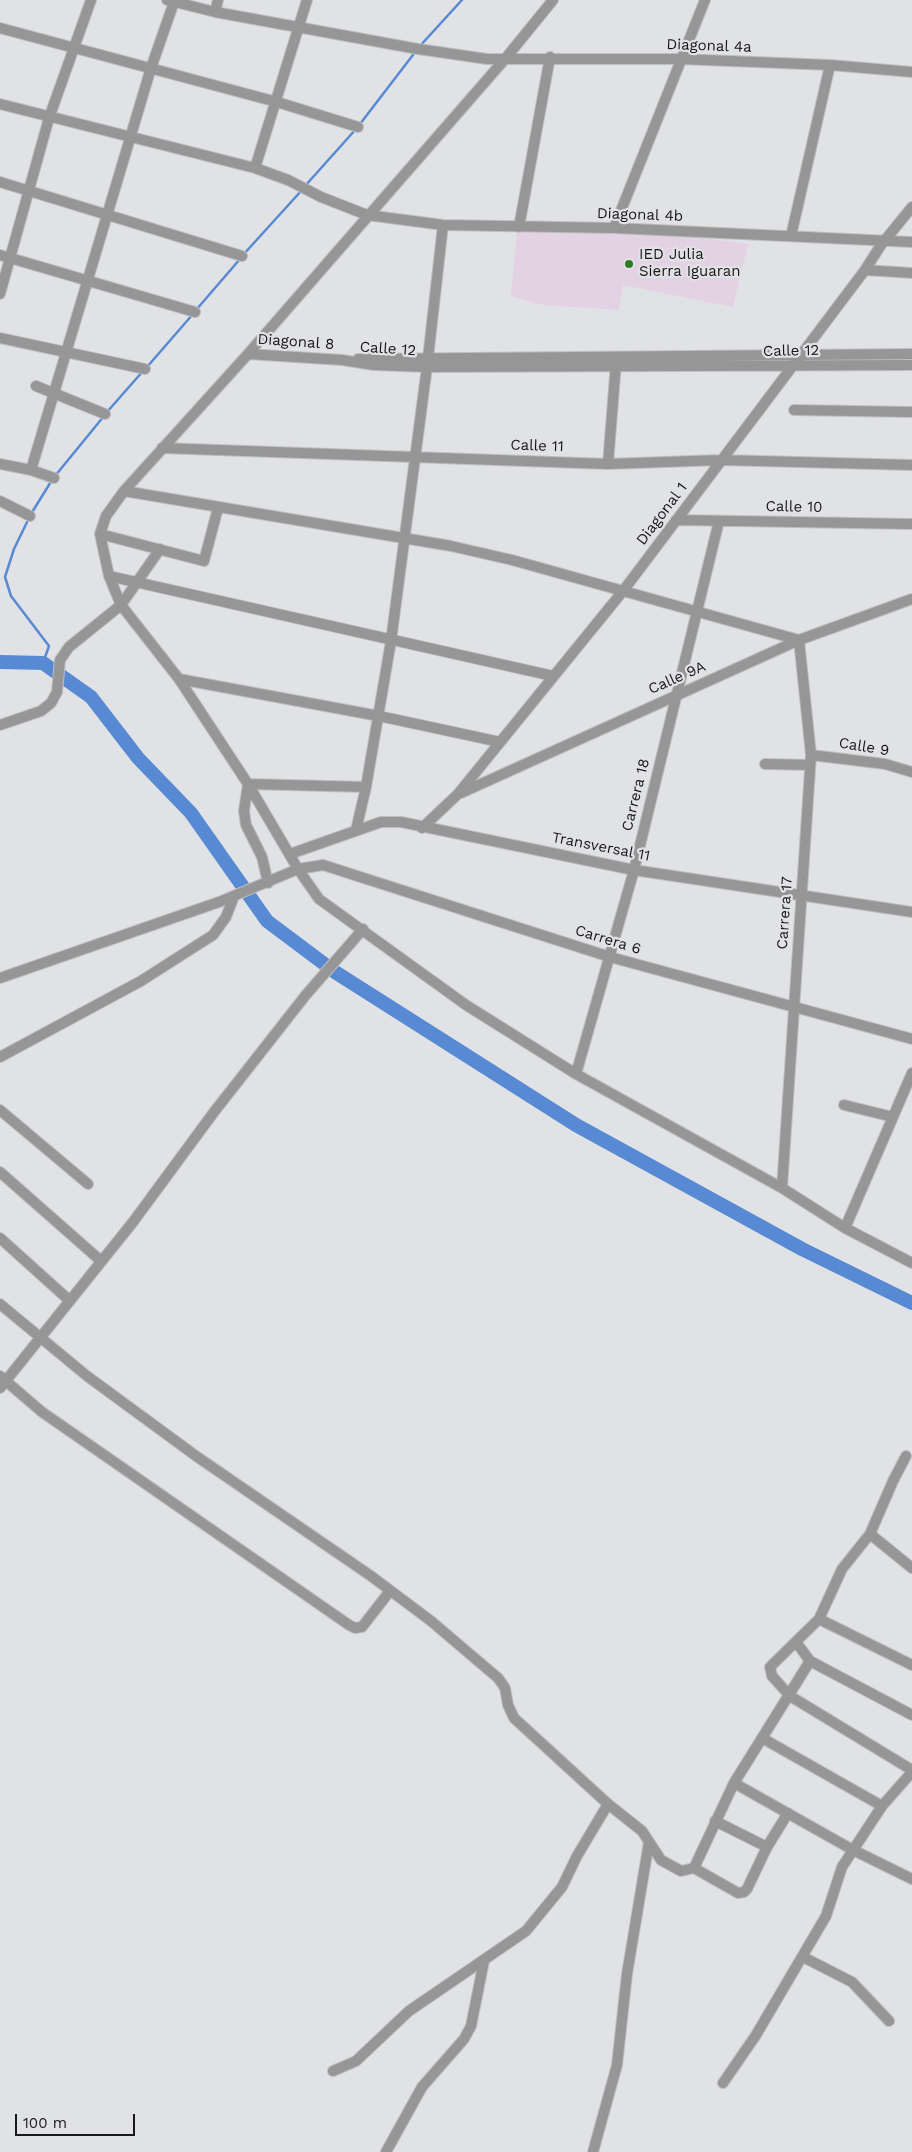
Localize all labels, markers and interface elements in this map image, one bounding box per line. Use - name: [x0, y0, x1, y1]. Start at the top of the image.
- street label: Diagonal 4a: [666, 36, 752, 56]
- street label: Diagonal 4b: [597, 205, 683, 225]
- place label: IED Julia Sierra Iguaran: [639, 246, 741, 281]
- marker: IED Julia Sierra Iguaran: [623, 258, 635, 270]
- street label: Diagonal 8: [257, 330, 335, 354]
- street label: Calle 12: [359, 338, 417, 360]
- street label: Calle 12: [763, 342, 819, 360]
- street label: Calle 11: [510, 436, 564, 456]
- street label: Diagonal 1: [633, 479, 691, 549]
- street label: Calle 10: [765, 498, 823, 516]
- street label: Calle 9A: [646, 657, 708, 699]
- street label: Calle 9: [837, 734, 891, 760]
- street label: Carrera 18: [618, 757, 654, 833]
- street label: Transversal 11: [550, 829, 652, 865]
- street label: Carrera 17: [773, 876, 797, 950]
- street label: Carrera 6: [573, 921, 643, 959]
- scale bar: [18, 2104, 138, 2136]
- text: 100 m: [23, 2114, 67, 2132]

